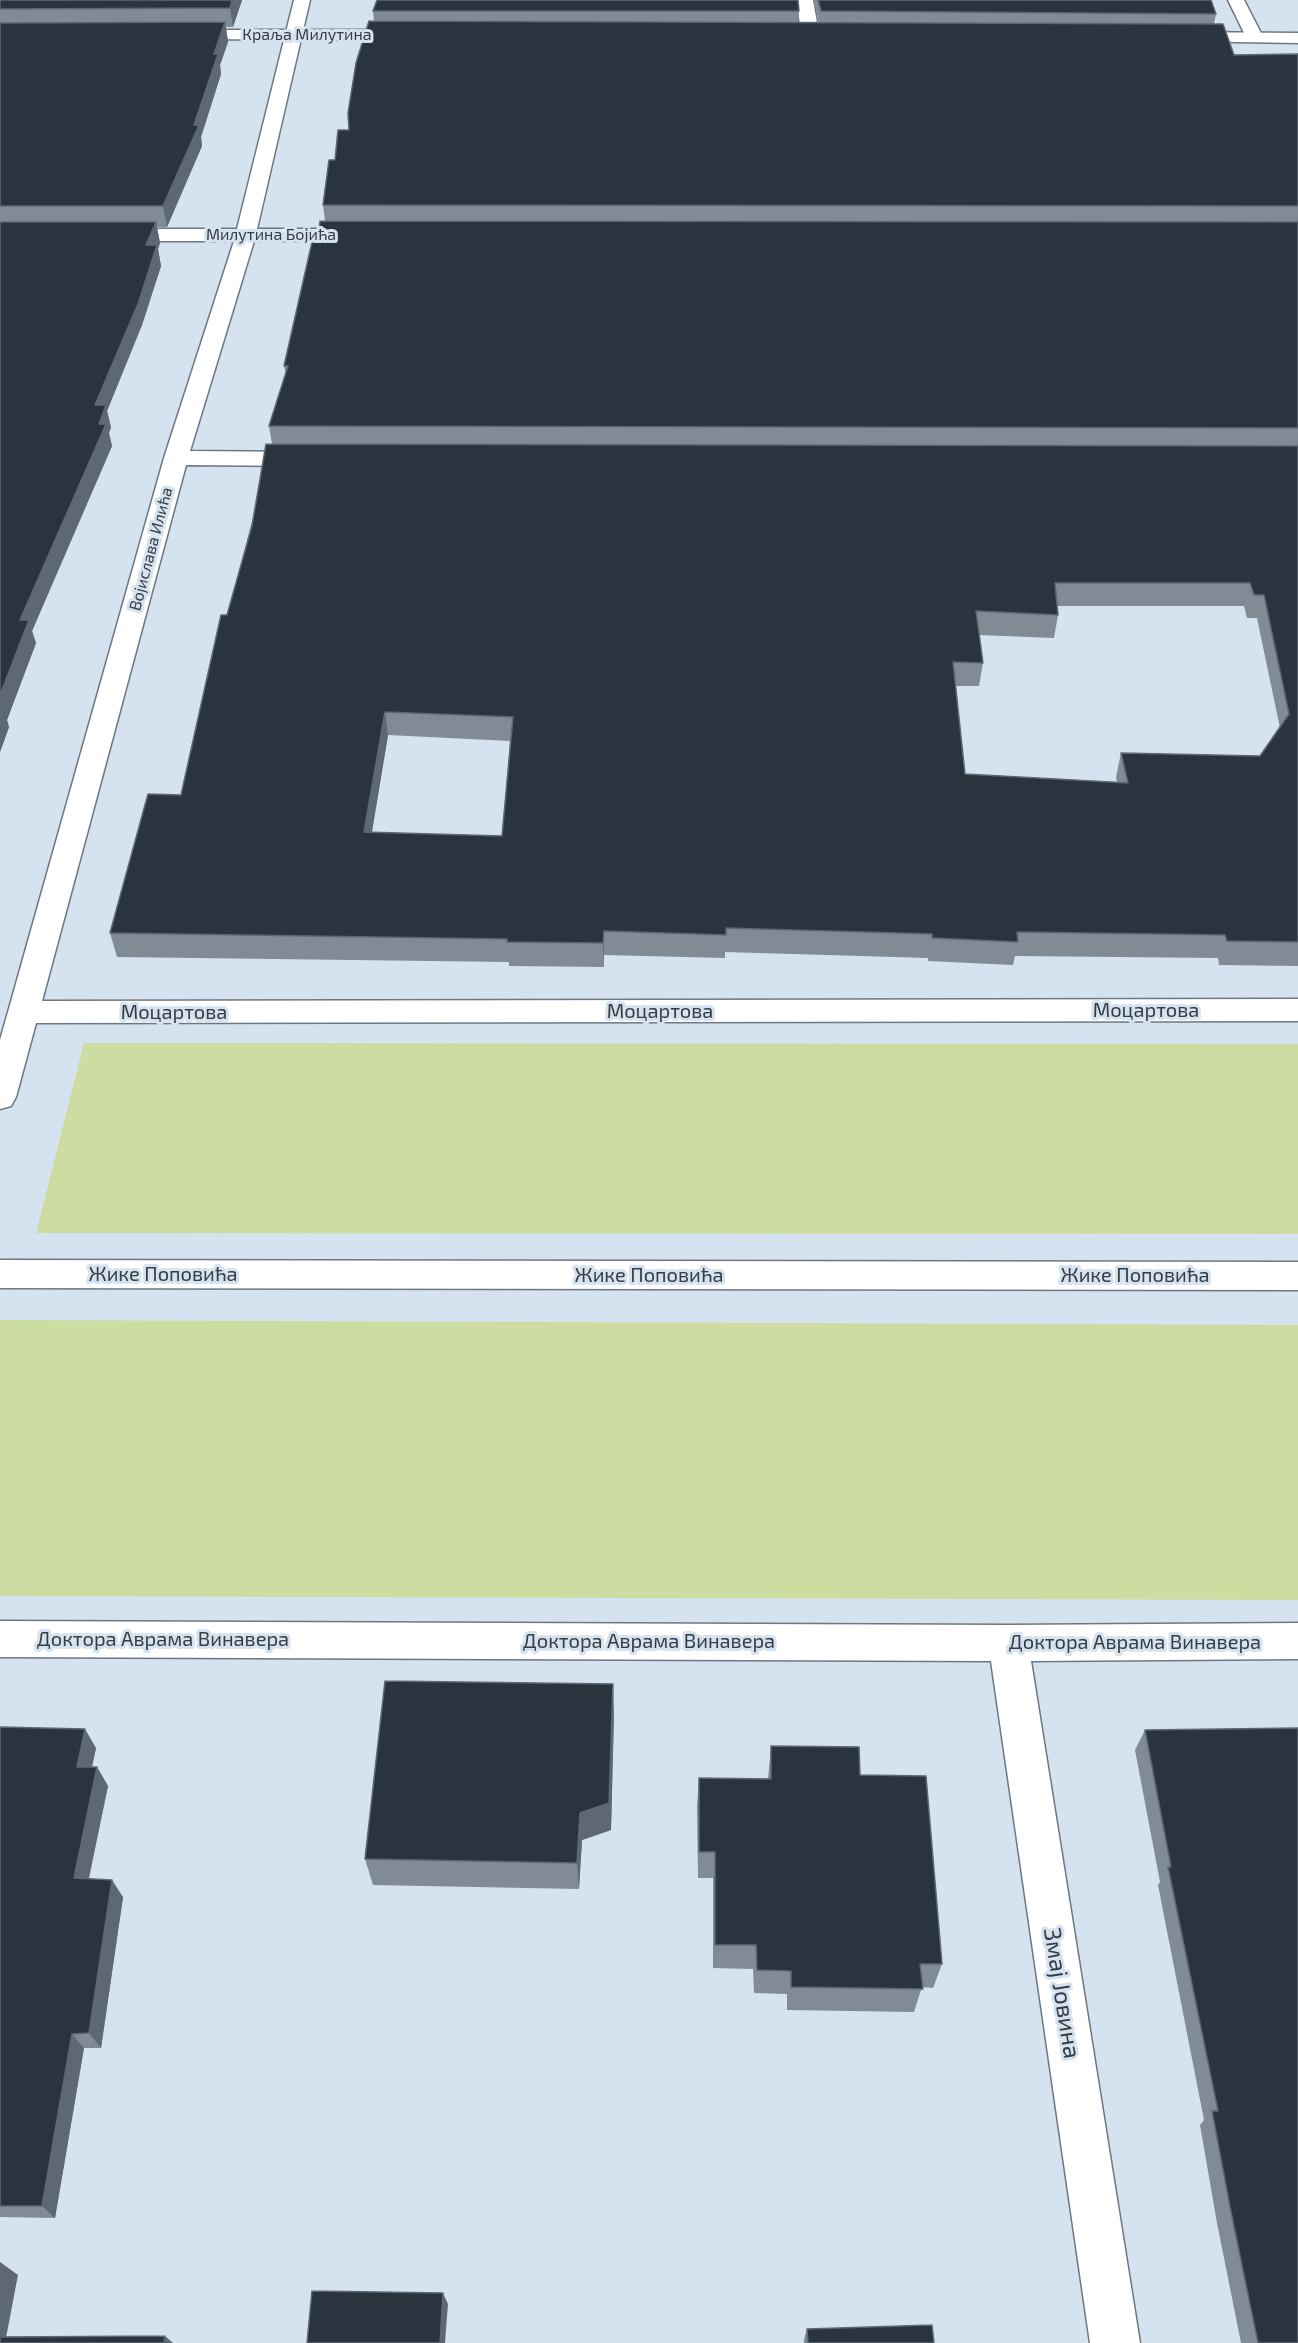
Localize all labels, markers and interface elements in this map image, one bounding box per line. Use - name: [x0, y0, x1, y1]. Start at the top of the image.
- street label: Краља Милутина: [242, 25, 372, 45]
- street label: Милутина Бојића: [206, 225, 336, 245]
- street label: Војислава Илића: [125, 485, 177, 613]
- street label: Моцартова: [1093, 998, 1199, 1022]
- street label: Моцартова: [607, 999, 713, 1023]
- street label: Моцартова: [121, 1000, 227, 1024]
- street label: Жике Поповића: [88, 1262, 238, 1286]
- street label: Жике Поповића: [574, 1263, 724, 1287]
- street label: Жике Поповића: [1060, 1263, 1210, 1287]
- street label: Доктора Аврама Винавера: [37, 1627, 289, 1651]
- street label: Доктора Аврама Винавера: [523, 1629, 775, 1653]
- street label: Доктора Аврама Винавера: [1009, 1630, 1261, 1654]
- street label: Змај Јовина: [1037, 1925, 1087, 2061]

